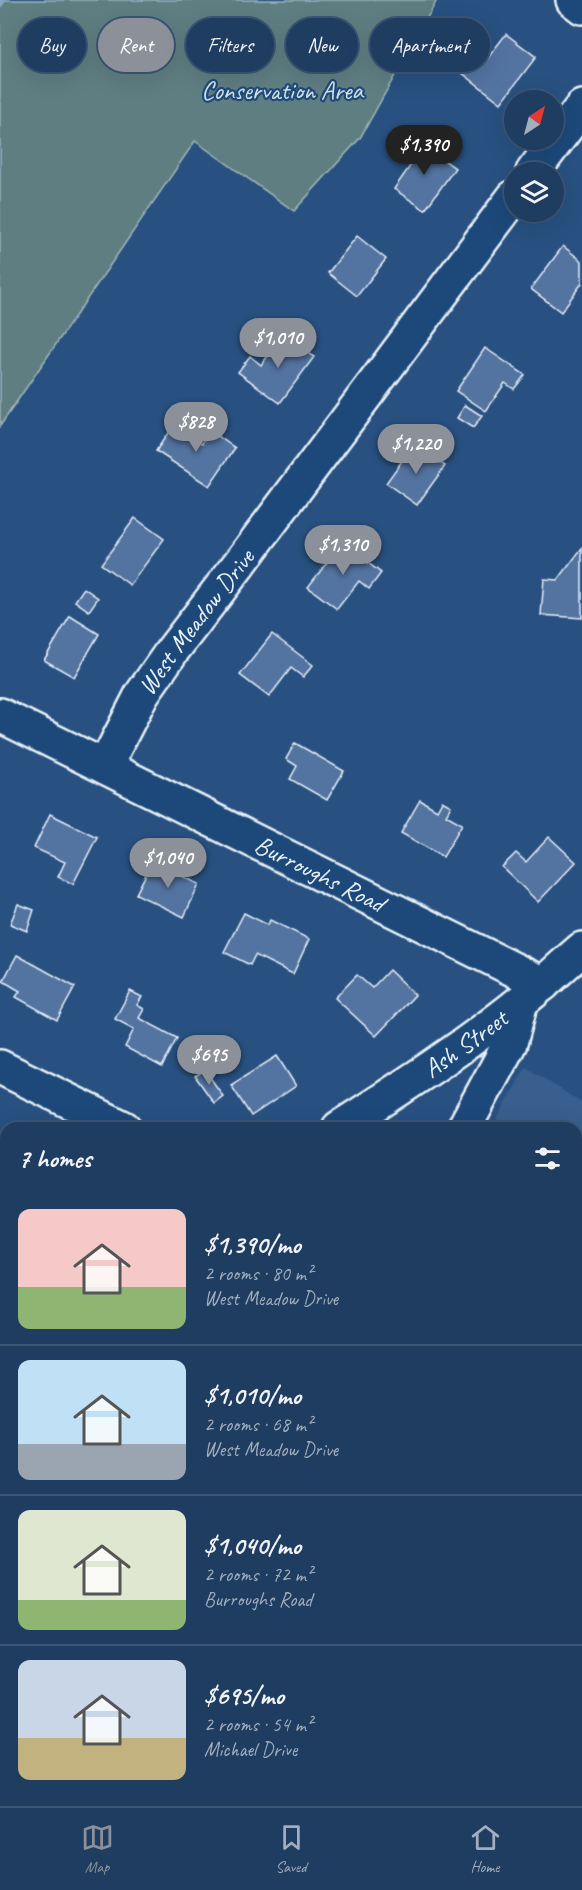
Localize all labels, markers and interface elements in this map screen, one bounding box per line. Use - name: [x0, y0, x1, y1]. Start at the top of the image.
- chip: Buy: [18, 18, 86, 72]
- chip: Rent: [98, 18, 174, 72]
- chip: Filters: [186, 18, 274, 72]
- chip: New: [286, 18, 358, 72]
- chip: Apartment: [370, 18, 490, 72]
- park label: Conservation Area: [201, 74, 364, 107]
- north arrow: [504, 90, 564, 150]
- map controls: [504, 90, 564, 222]
- pin: $1,390: [375, 125, 473, 176]
- text: $1,390: [400, 132, 448, 157]
- button: layers: [504, 162, 564, 222]
- pin: $1,010: [229, 318, 327, 369]
- text: $1,010: [254, 325, 302, 350]
- pin: $828: [160, 402, 232, 453]
- text: $828: [178, 409, 214, 434]
- pin: $1,220: [367, 424, 465, 475]
- text: $1,220: [392, 431, 440, 456]
- pin: $1,310: [294, 525, 392, 576]
- text: $1,310: [319, 532, 367, 557]
- street label: West Meadow Drive: [131, 541, 263, 701]
- street label: Burroughs Road: [249, 828, 393, 922]
- pin: $1,040: [119, 838, 217, 889]
- text: $1,040: [144, 845, 192, 870]
- street label: Ash Street: [417, 1001, 516, 1085]
- pin: $695: [173, 1035, 245, 1086]
- text: $695: [191, 1042, 227, 1067]
- text: 7 homes: [18, 1142, 91, 1175]
- icon: filters: [531, 1142, 564, 1175]
- text: $1,390/mo: [204, 1228, 301, 1261]
- icon: home: [66, 1233, 138, 1305]
- text: 2 rooms · 80 m²: [204, 1261, 312, 1286]
- text: West Meadow Drive: [204, 1286, 338, 1311]
- text: $1,010/mo: [204, 1379, 301, 1412]
- icon: home: [66, 1384, 138, 1456]
- text: 2 rooms · 68 m²: [204, 1412, 312, 1437]
- text: West Meadow Drive: [204, 1437, 338, 1462]
- text: $1,040/mo: [204, 1529, 301, 1562]
- icon: home: [66, 1534, 138, 1606]
- text: 2 rooms · 72 m²: [204, 1562, 312, 1587]
- text: Burroughs Road: [204, 1587, 312, 1612]
- text: $695/mo: [204, 1679, 284, 1712]
- icon: home: [66, 1684, 138, 1756]
- text: 2 rooms · 54 m²: [204, 1712, 312, 1737]
- text: Michael Drive: [204, 1737, 297, 1762]
- tab: Map: [81, 1821, 114, 1877]
- tab: Saved: [275, 1821, 308, 1877]
- tab: Home: [469, 1821, 502, 1877]

